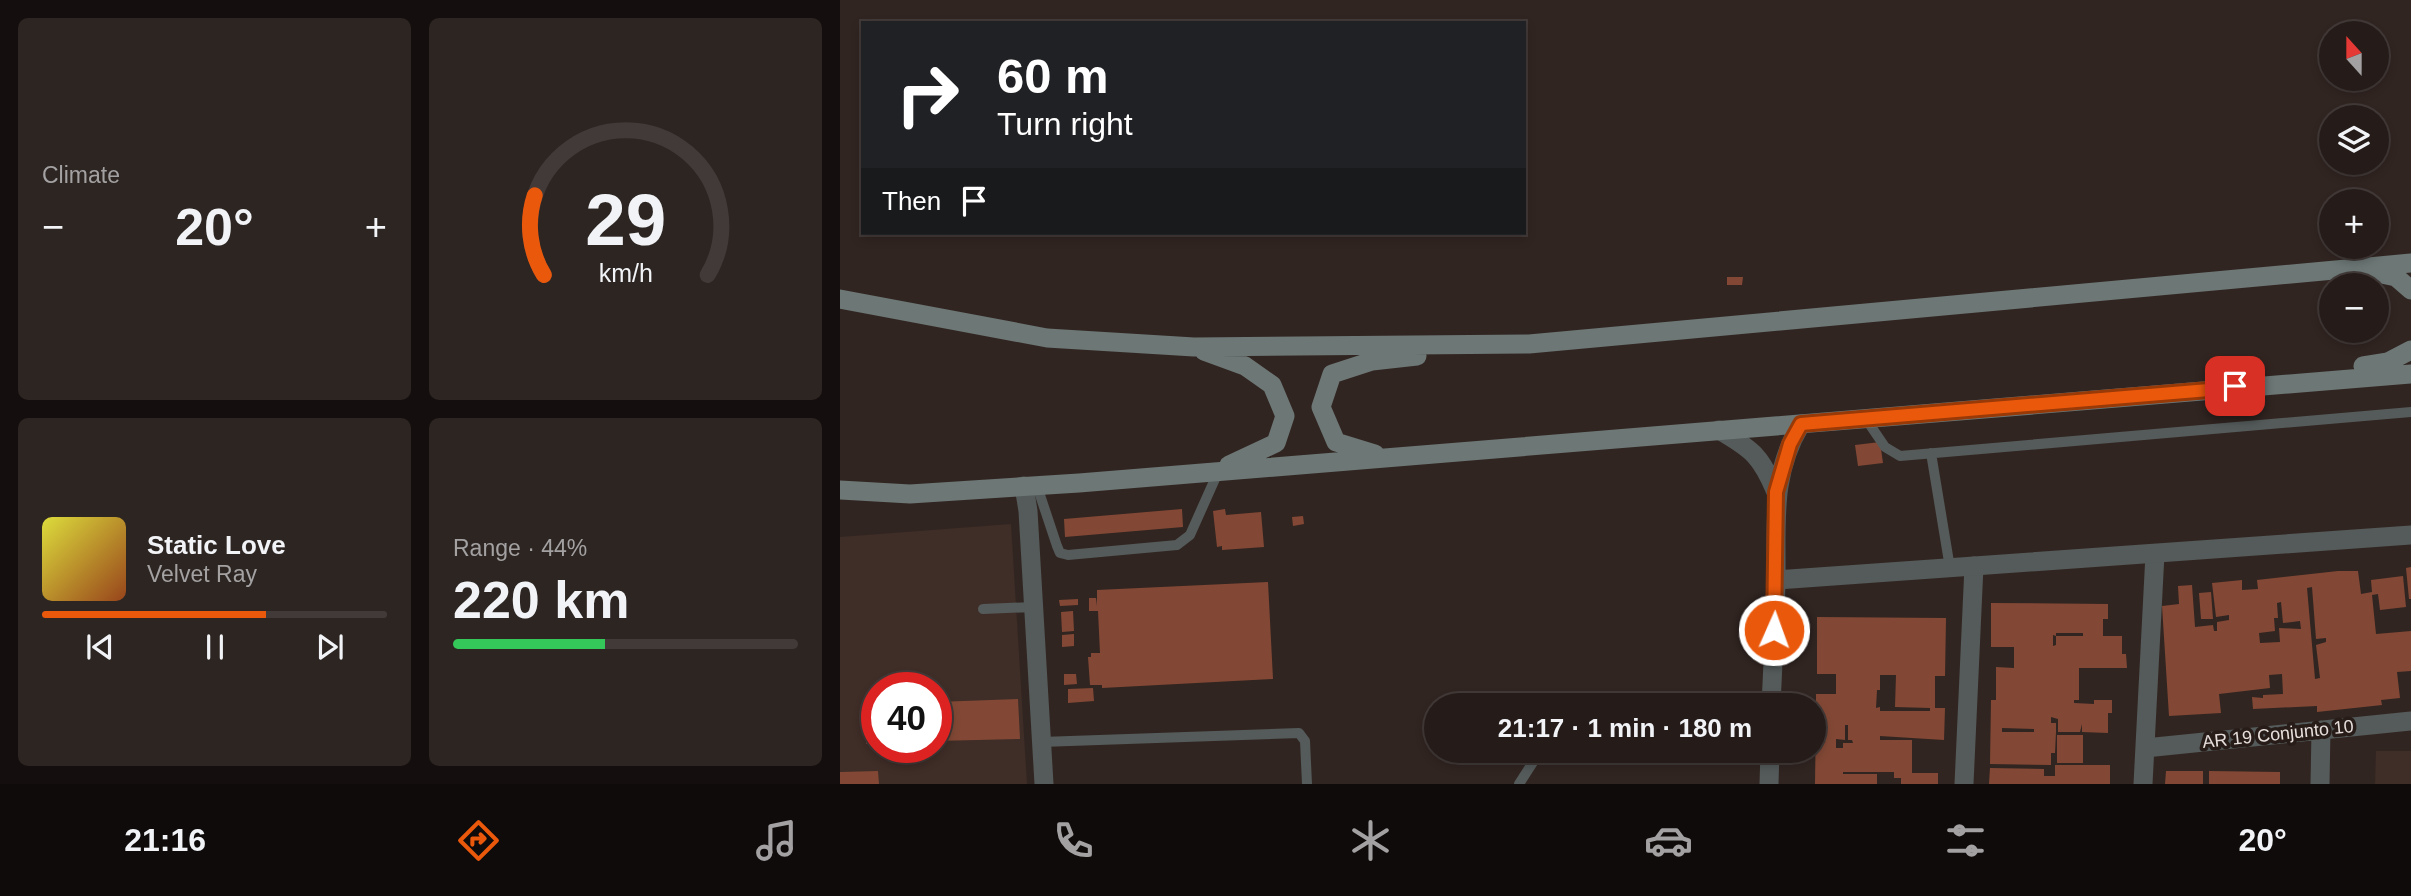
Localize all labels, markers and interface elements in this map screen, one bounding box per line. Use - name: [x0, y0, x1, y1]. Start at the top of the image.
- north arrow: [2319, 21, 2389, 91]
- map controls: [2319, 21, 2389, 343]
- icon: right: [882, 49, 973, 140]
- text: 60 m: [997, 49, 1109, 103]
- button: layers: [2319, 105, 2389, 175]
- text: Turn right: [997, 106, 1133, 142]
- text: Climate: [42, 162, 120, 188]
- text: 29: [585, 179, 666, 260]
- icon: arrive: [955, 182, 993, 220]
- text: Then: [882, 186, 941, 216]
- button: +: [2319, 189, 2389, 259]
- text: 20°: [175, 198, 254, 256]
- text: −: [42, 206, 64, 248]
- text: +: [365, 206, 387, 248]
- text: km/h: [598, 259, 653, 287]
- button: −: [2319, 273, 2389, 343]
- pin: [2205, 356, 2265, 416]
- icon: arrive: [2216, 367, 2254, 405]
- text: Static Love: [147, 530, 286, 560]
- text: Range · 44%: [453, 535, 587, 561]
- text: Velvet Ray: [147, 561, 257, 587]
- text: 220 km: [453, 571, 629, 629]
- position arrow: [1737, 593, 1811, 667]
- icon: previous: [81, 628, 119, 666]
- icon: pause: [196, 628, 234, 666]
- icon: next: [311, 628, 349, 666]
- speed limit sign: 40: [861, 672, 952, 763]
- text: 21:17 · 1 min · 180 m: [1498, 713, 1752, 743]
- street label: AR 19 Conjunto 10: [2201, 716, 2355, 752]
- icon: directions: [454, 816, 503, 865]
- icon: music: [752, 816, 801, 865]
- icon: phone: [1049, 816, 1098, 865]
- icon: climate: [1346, 816, 1395, 865]
- icon: car: [1644, 816, 1693, 865]
- icon: filters: [1941, 816, 1990, 865]
- text: 21:16: [124, 822, 206, 858]
- text: 20°: [2238, 822, 2287, 858]

